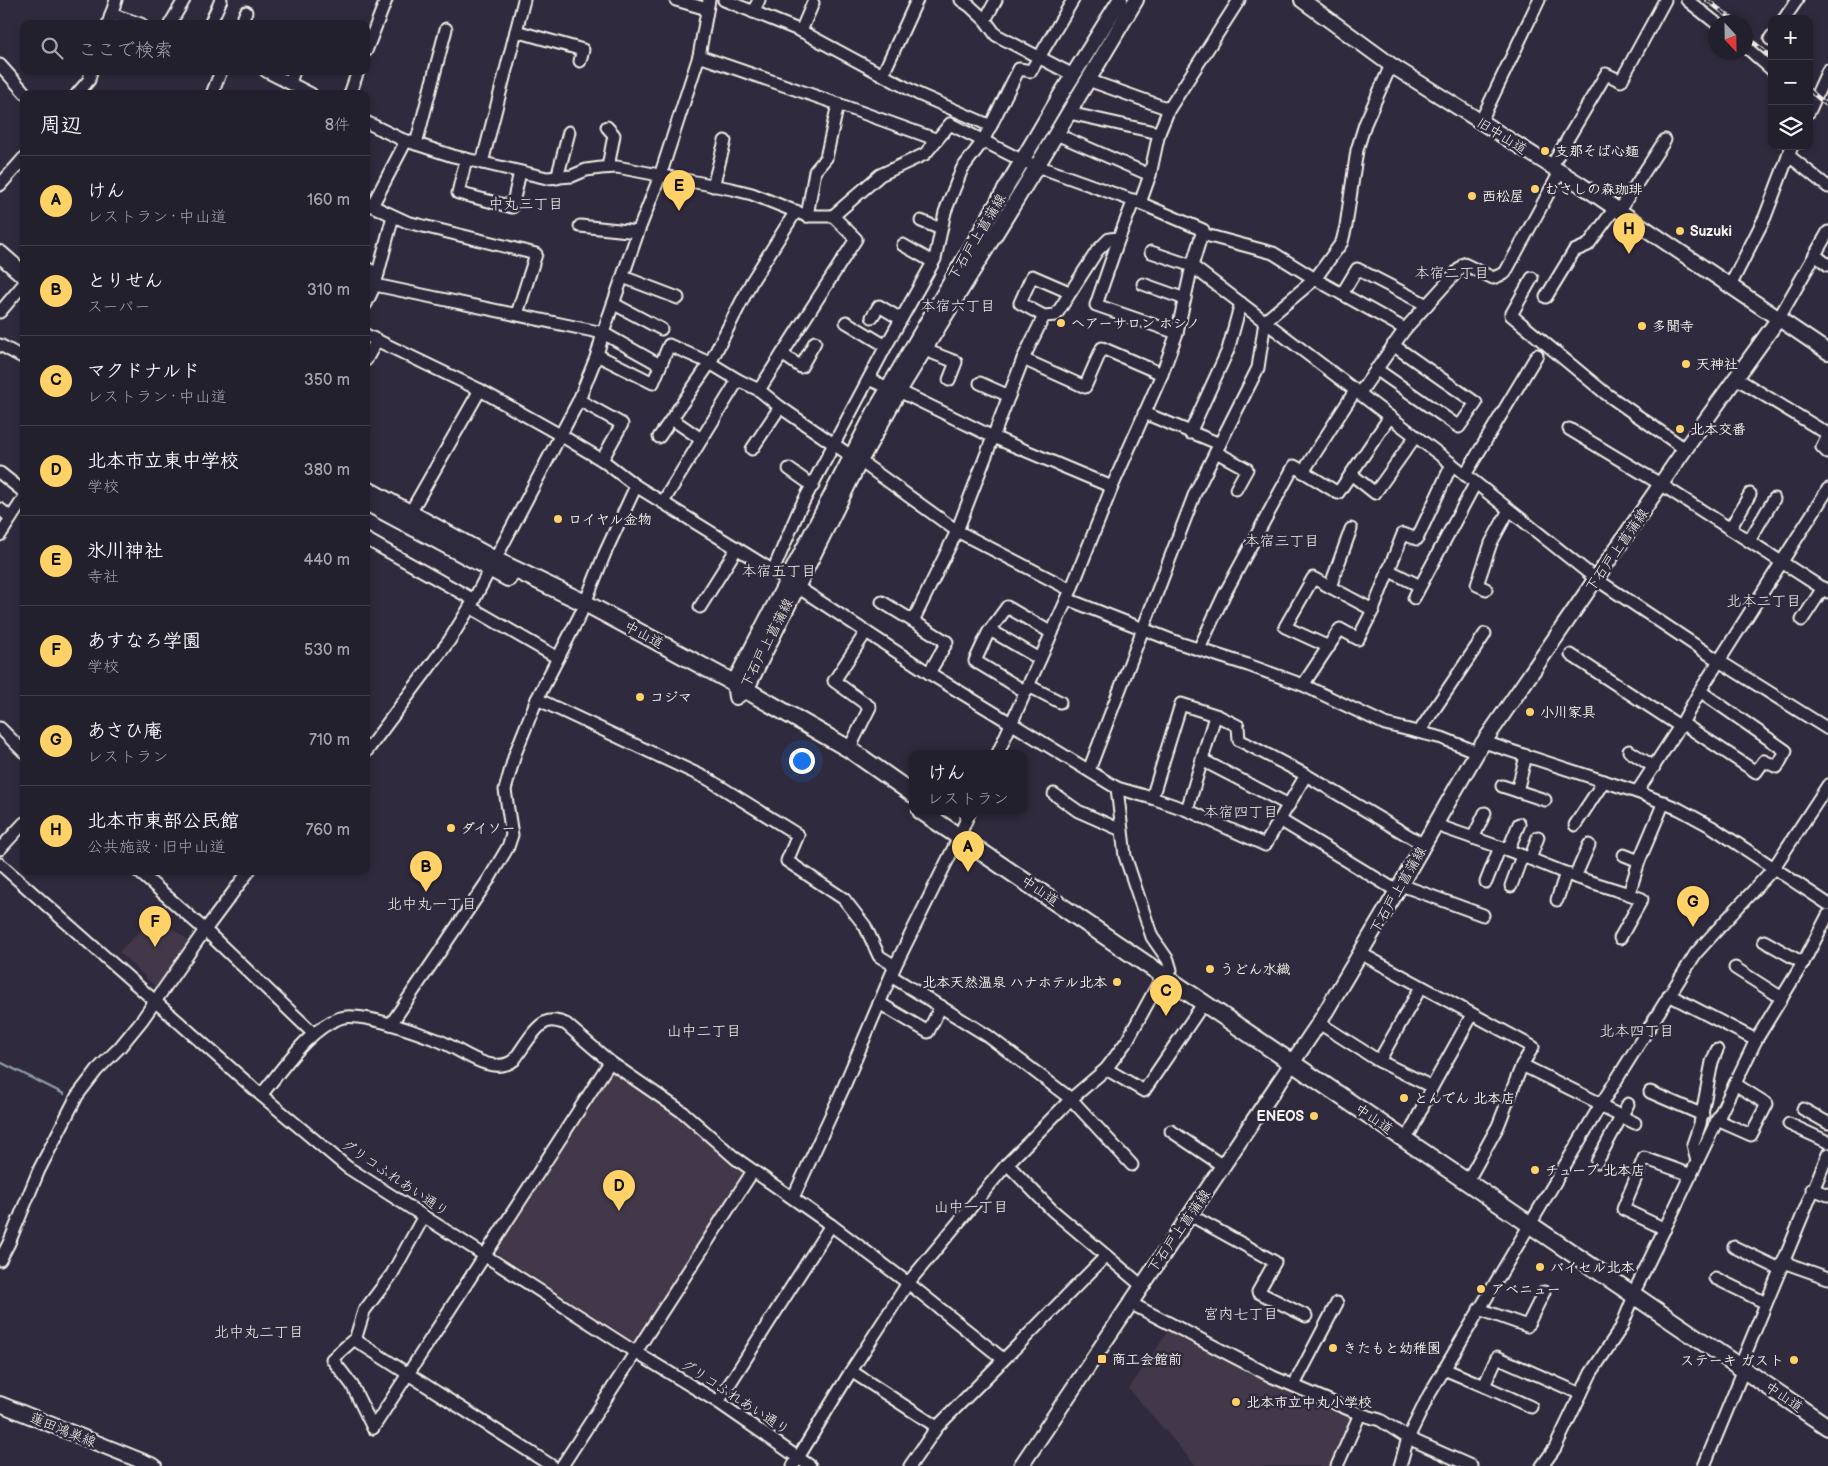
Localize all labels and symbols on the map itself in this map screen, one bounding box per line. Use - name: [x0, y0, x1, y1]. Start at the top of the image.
- north arrow: [1708, 15, 1753, 60]
- street label: 旧中山道: [1474, 114, 1530, 158]
- place label: 支那そば心麺: [1555, 143, 1639, 160]
- marker: 支那そば心麺: [1539, 145, 1551, 157]
- pin: E: [663, 170, 695, 211]
- place label: むさしの森珈琲: [1545, 181, 1643, 198]
- marker: むさしの森珈琲: [1529, 183, 1541, 195]
- place label: 西松屋: [1482, 188, 1524, 205]
- marker: 西松屋: [1466, 190, 1478, 202]
- street label: 下石戸上菖蒲線: [944, 191, 1010, 283]
- district label: 中丸三丁目: [488, 195, 564, 214]
- pin: H: [1613, 213, 1645, 254]
- place label: Suzuki: [1690, 223, 1732, 240]
- marker: Suzuki: [1674, 225, 1686, 237]
- district label: 本宿二丁目: [1414, 264, 1490, 283]
- district label: 本宿六丁目: [920, 297, 996, 316]
- place label: ヘアーサロン ホシノ: [1071, 315, 1200, 332]
- marker: ヘアーサロン ホシノ: [1055, 317, 1067, 329]
- place label: 多聞寺: [1652, 318, 1694, 335]
- marker: 多聞寺: [1636, 320, 1648, 332]
- place label: 天神社: [1696, 356, 1738, 373]
- marker: 天神社: [1680, 358, 1692, 370]
- place label: 北本交番: [1690, 421, 1746, 438]
- marker: 北本交番: [1674, 423, 1686, 435]
- street label: 下石戸上菖蒲線: [1582, 505, 1652, 595]
- place label: ロイヤル金物: [568, 511, 652, 528]
- marker: ロイヤル金物: [552, 513, 564, 525]
- district label: 本宿三丁目: [1244, 532, 1320, 551]
- district label: 本宿五丁目: [741, 562, 817, 581]
- district label: 北本二丁目: [1726, 592, 1802, 611]
- street label: 下石戸上菖蒲線: [737, 595, 797, 691]
- street label: 中山道: [621, 618, 667, 652]
- place label: コジマ: [650, 689, 692, 706]
- marker: コジマ: [634, 691, 646, 703]
- place label: 小川家具: [1540, 704, 1596, 721]
- marker: 小川家具: [1524, 706, 1536, 718]
- your location: [789, 748, 815, 774]
- district label: 本宿四丁目: [1203, 803, 1279, 822]
- place label: ダイソー: [461, 820, 516, 837]
- marker: ダイソー: [445, 822, 457, 834]
- pin: A: [952, 831, 984, 872]
- street label: 下石戸上菖蒲線: [1366, 843, 1430, 937]
- pin: B: [410, 851, 442, 892]
- street label: 中山道: [1018, 872, 1062, 910]
- pin: G: [1677, 886, 1709, 927]
- district label: 北中丸一丁目: [387, 895, 477, 914]
- pin: F: [139, 906, 171, 947]
- place label: うどん水織: [1220, 961, 1291, 978]
- marker: うどん水織: [1204, 963, 1216, 975]
- place label: 北本天然温泉 ハナホテル北本: [922, 974, 1107, 991]
- pin: C: [1150, 975, 1182, 1016]
- marker: 北本天然温泉 ハナホテル北本: [1111, 976, 1123, 988]
- district label: 山中二丁目: [666, 1022, 742, 1041]
- district label: 北本四丁目: [1599, 1022, 1675, 1041]
- place label: とんでん 北本店: [1414, 1090, 1515, 1107]
- marker: とんでん 北本店: [1398, 1092, 1410, 1104]
- street label: 中山道: [1352, 1100, 1396, 1138]
- place label: ENEOS: [1257, 1108, 1304, 1125]
- marker: ENEOS: [1308, 1110, 1320, 1122]
- street label: グリコふれあい通り: [338, 1136, 452, 1220]
- place label: チューブ 北本店: [1545, 1162, 1645, 1179]
- marker: チューブ 北本店: [1529, 1164, 1541, 1176]
- pin: D: [603, 1170, 635, 1211]
- street label: 下石戸上菖蒲線: [1144, 1186, 1214, 1276]
- district label: 山中一丁目: [933, 1198, 1009, 1217]
- place label: バイセル北本: [1550, 1259, 1635, 1276]
- marker: バイセル北本: [1534, 1261, 1546, 1273]
- place label: アベニュー: [1491, 1281, 1561, 1298]
- marker: アベニュー: [1475, 1283, 1487, 1295]
- district label: 宮内七丁目: [1203, 1305, 1279, 1324]
- district label: 北中丸二丁目: [214, 1323, 304, 1342]
- place label: きたもと幼稚園: [1343, 1340, 1441, 1357]
- marker: きたもと幼稚園: [1327, 1342, 1339, 1354]
- place label: 商工会館前: [1112, 1351, 1182, 1368]
- place label: ステーキ ガスト: [1680, 1352, 1784, 1369]
- marker: 商工会館前: [1096, 1353, 1108, 1365]
- marker: ステーキ ガスト: [1788, 1354, 1800, 1366]
- street label: グリコふれあい通り: [678, 1356, 792, 1438]
- street label: 中山道: [1762, 1378, 1806, 1416]
- place label: 北本市立中丸小学校: [1246, 1394, 1372, 1411]
- marker: 北本市立中丸小学校: [1230, 1396, 1242, 1408]
- street label: 蓮田鴻巣線: [27, 1409, 99, 1451]

